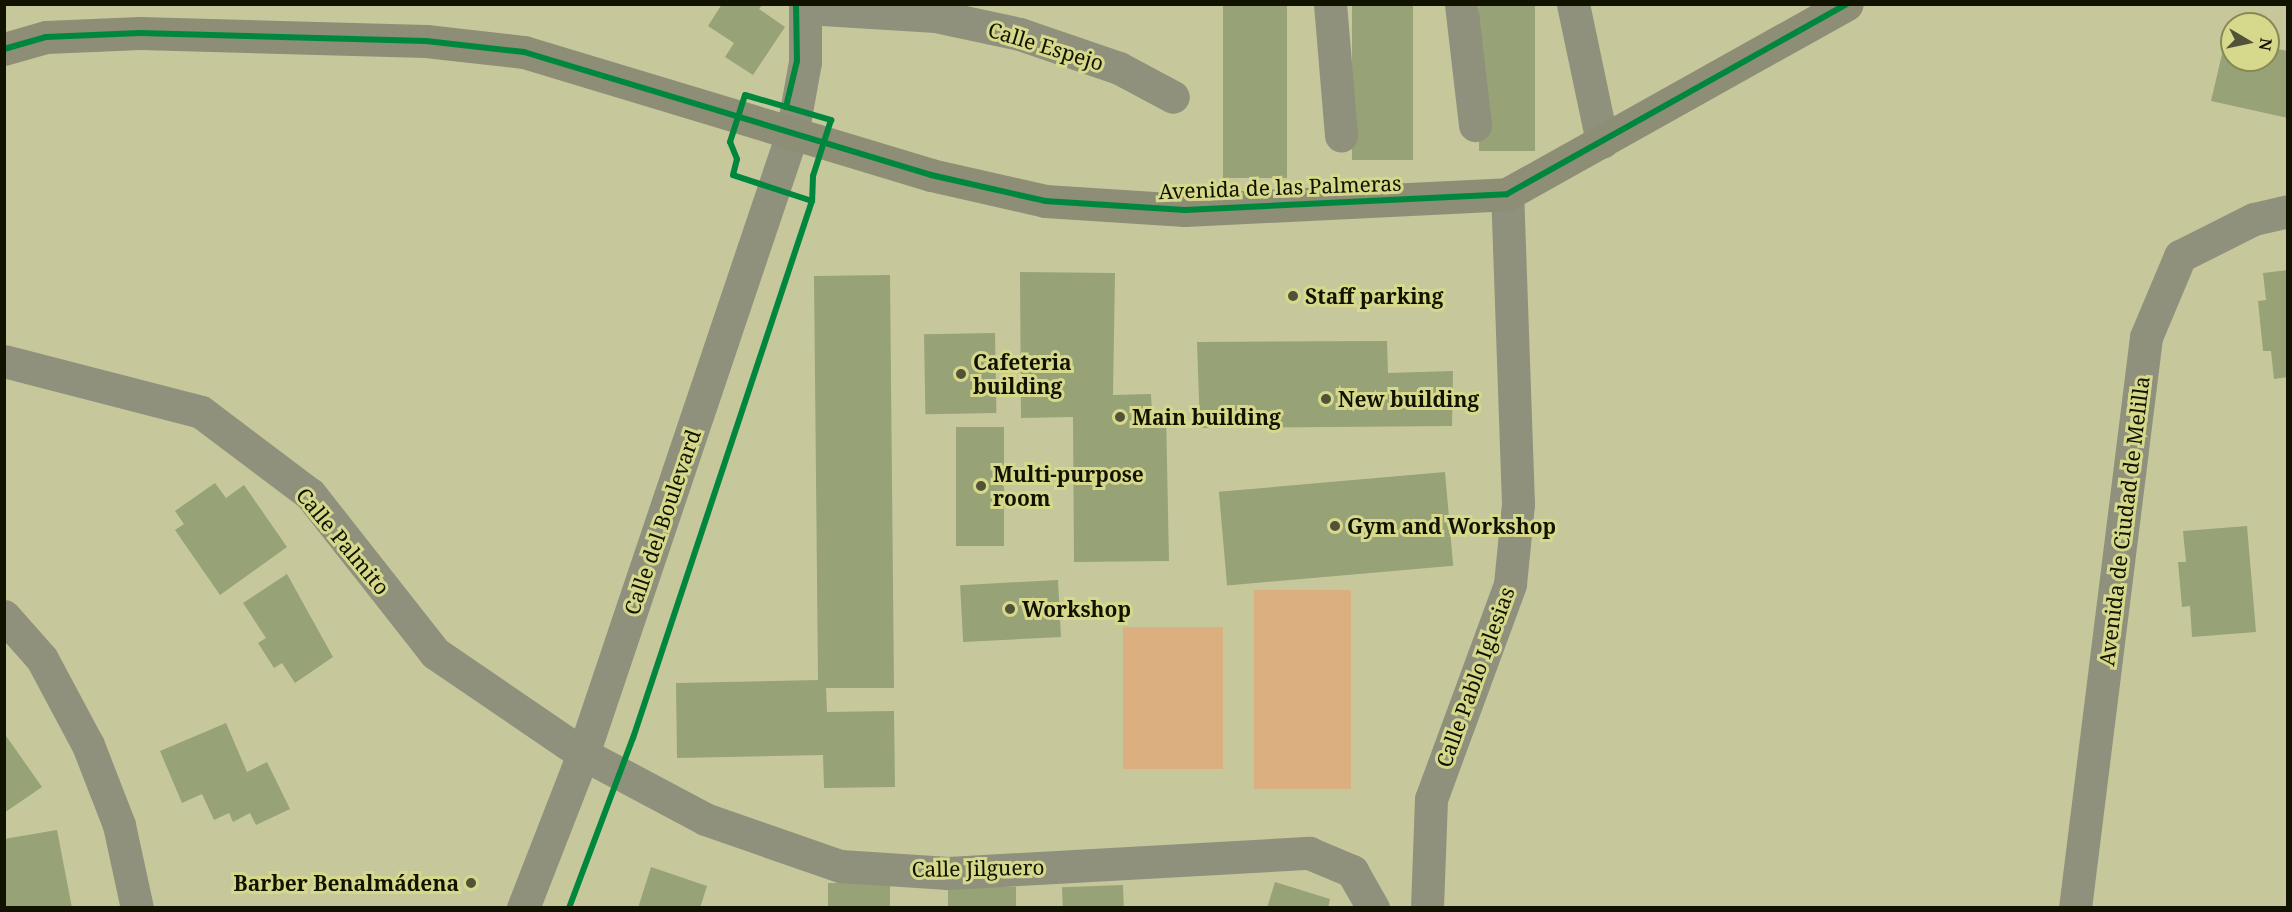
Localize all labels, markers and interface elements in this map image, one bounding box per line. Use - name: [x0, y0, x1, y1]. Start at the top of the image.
- north arrow: [2220, 12, 2280, 72]
- street label: Calle Espejo: [985, 16, 1107, 76]
- text: N: [2254, 37, 2278, 52]
- street label: Avenida de las Palmeras: [1158, 170, 1402, 204]
- place label: Staff parking: [1305, 283, 1443, 309]
- marker: Staff parking: [1286, 289, 1300, 303]
- place label: Cafeteria building: [973, 349, 1072, 399]
- marker: Cafeteria building: [954, 367, 968, 381]
- street label: Avenida de Ciudad de Melilla: [2094, 375, 2154, 667]
- place label: New building: [1338, 386, 1479, 412]
- marker: New building: [1319, 392, 1333, 406]
- place label: Main building: [1132, 404, 1281, 430]
- marker: Main building: [1113, 410, 1127, 424]
- street label: Calle del Boulevard: [618, 426, 706, 618]
- place label: Multi-purpose room: [993, 461, 1144, 511]
- marker: Multi-purpose room: [974, 479, 988, 493]
- street label: Calle Palmito: [291, 483, 395, 599]
- place label: Gym and Workshop: [1347, 513, 1556, 539]
- marker: Gym and Workshop: [1328, 519, 1342, 533]
- street label: Calle Pablo Iglesias: [1431, 583, 1519, 771]
- place label: Workshop: [1022, 596, 1131, 622]
- marker: Workshop: [1003, 602, 1017, 616]
- street label: Calle Jilguero: [911, 854, 1045, 882]
- place label: Barber Benalmádena: [234, 870, 459, 896]
- marker: Barber Benalmádena: [464, 876, 478, 890]

